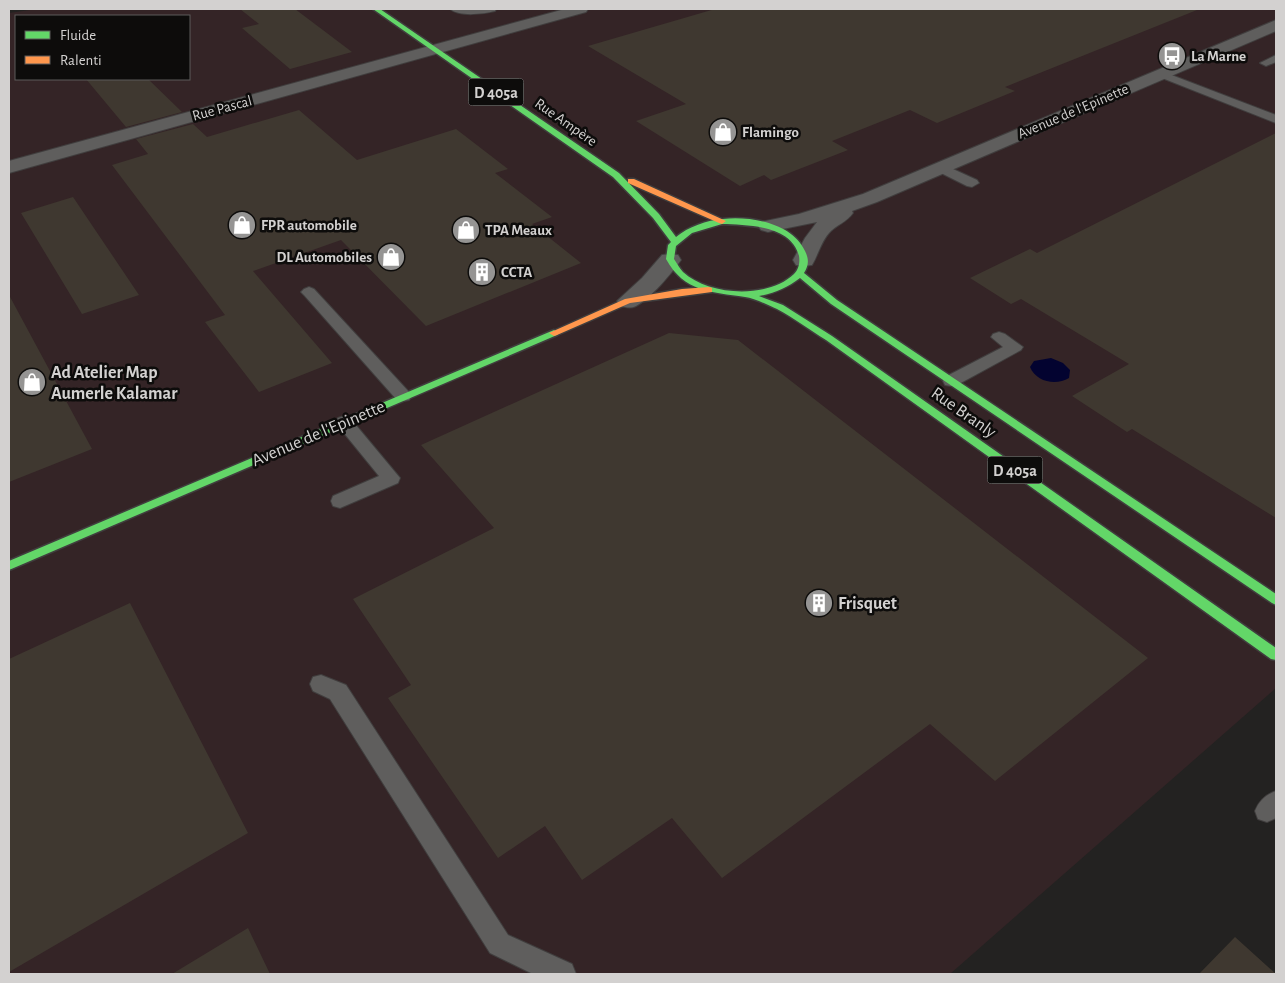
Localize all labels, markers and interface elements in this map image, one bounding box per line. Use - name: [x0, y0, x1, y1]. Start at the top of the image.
- legend: [15, 15, 190, 80]
- text: Fluide: [60, 28, 96, 43]
- bus stop icon: La Marne: [1157, 41, 1187, 71]
- place label: La Marne: [1191, 49, 1246, 64]
- text: Ralenti: [60, 53, 102, 68]
- road number: D 405a: [468, 78, 524, 105]
- street label: Avenue de l'Epinette: [1016, 81, 1131, 142]
- street label: Rue Pascal: [191, 93, 254, 124]
- street label: Rue Ampère: [532, 96, 600, 149]
- shop icon: Flamingo: [708, 117, 738, 147]
- place label: Flamingo: [742, 125, 799, 140]
- shop icon: FPR automobile: [227, 210, 257, 240]
- shop icon: TPA Meaux: [451, 215, 481, 245]
- place label: FPR automobile: [261, 218, 357, 233]
- place label: TPA Meaux: [485, 223, 552, 238]
- shop icon: DL Automobiles: [376, 242, 406, 272]
- place label: DL Automobiles: [277, 250, 372, 265]
- building icon: CCTA: [467, 257, 497, 287]
- place label: CCTA: [501, 265, 532, 280]
- place label: Ad Atelier Map Aumerle Kalamar: [51, 364, 178, 403]
- shop icon: Ad Atelier Map Aumerle Kalamar: [17, 367, 47, 397]
- street label: Rue Branly: [928, 384, 999, 442]
- street label: Avenue de l'Epinette: [249, 398, 388, 470]
- road number: D 405a: [988, 456, 1042, 484]
- building icon: Frisquet: [804, 588, 834, 618]
- place label: Frisquet: [838, 595, 897, 613]

